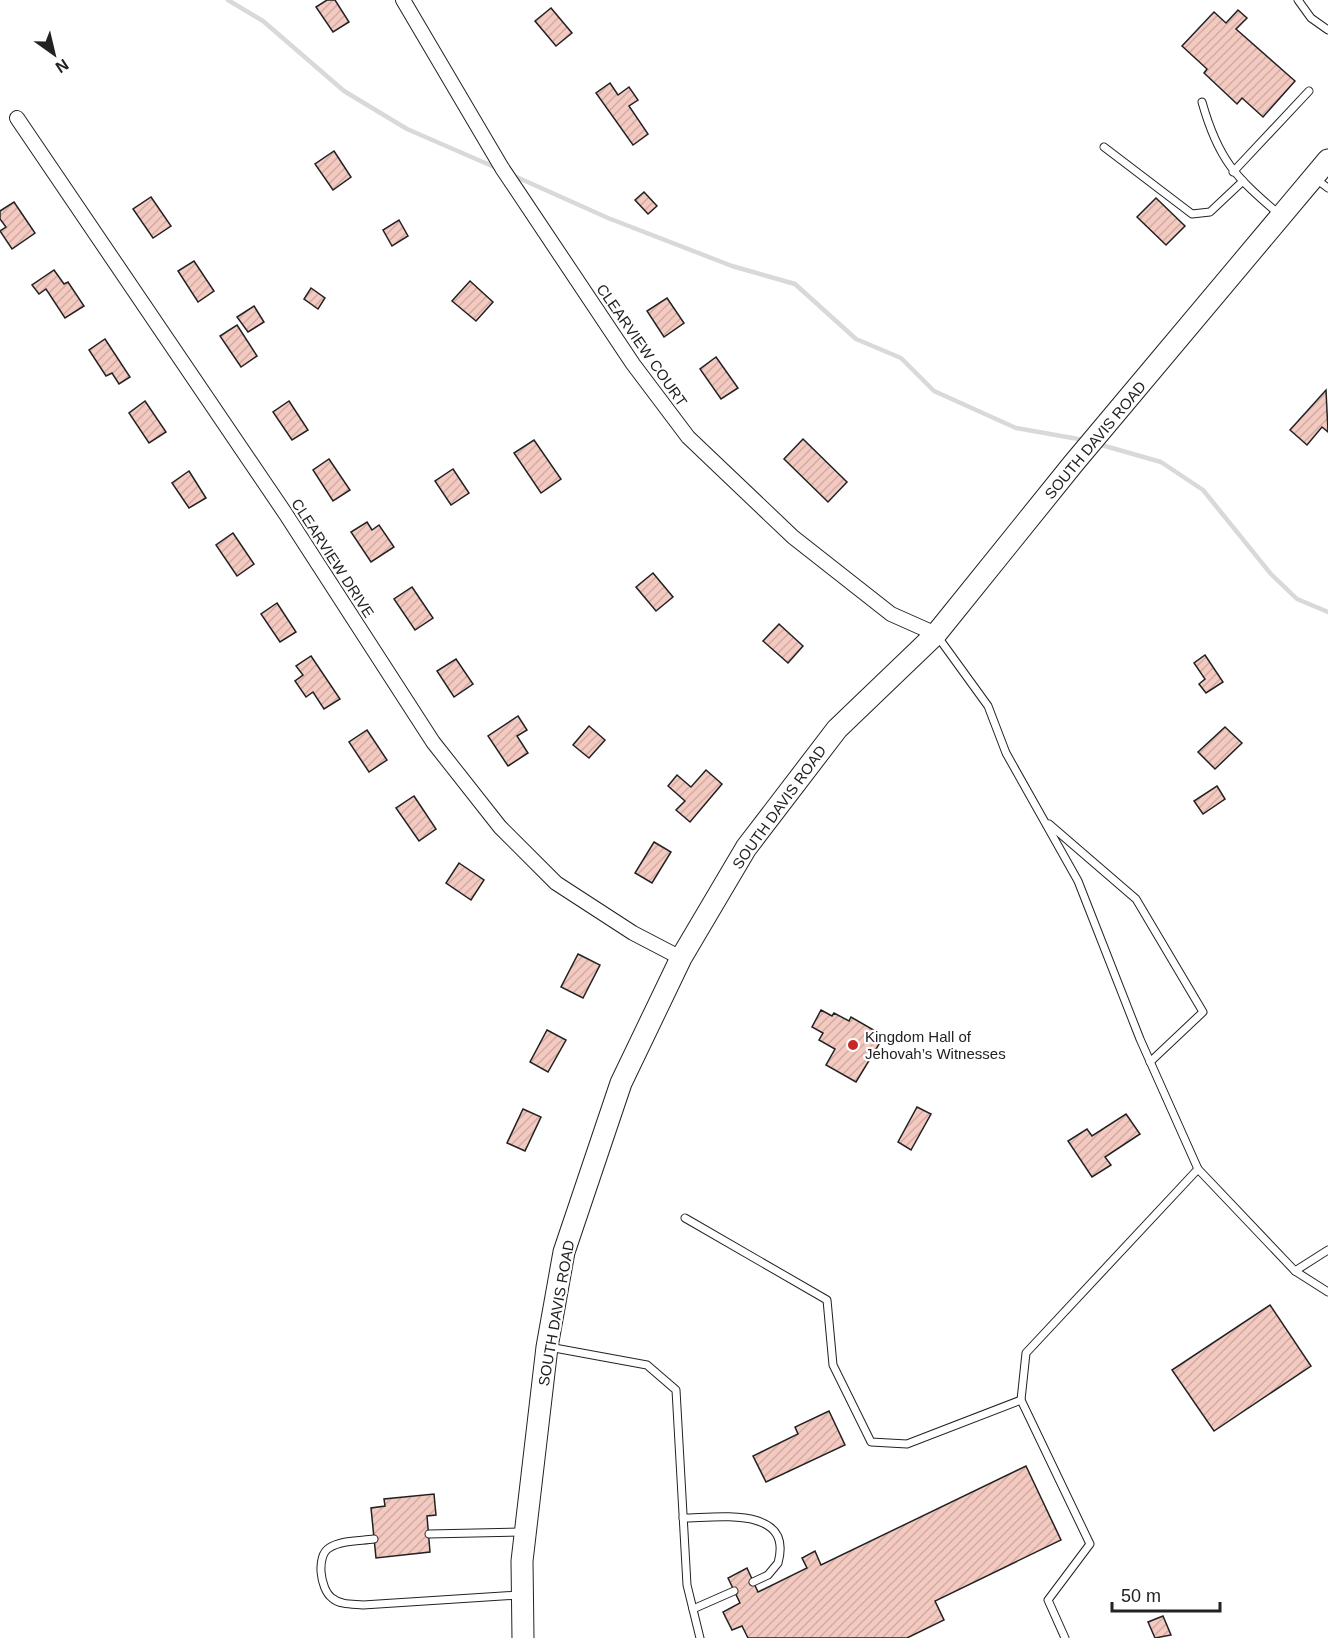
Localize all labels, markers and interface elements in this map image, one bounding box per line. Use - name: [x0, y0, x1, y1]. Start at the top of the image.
- north arrow: [24, 24, 84, 84]
- text: N: [53, 56, 72, 76]
- street label: CLEARVIEW COURT: [593, 281, 691, 409]
- street label: SOUTH DAVIS ROAD: [1041, 378, 1149, 502]
- street label: CLEARVIEW DRIVE: [288, 495, 378, 621]
- street label: SOUTH DAVIS ROAD: [729, 742, 829, 872]
- place label: Kingdom Hall of Jehovah’s Witnesses: [865, 1028, 1006, 1062]
- marker: Kingdom Hall of Jehovah’s Witnesses: [846, 1038, 860, 1052]
- street label: SOUTH DAVIS ROAD: [535, 1238, 577, 1387]
- scale bar: [1112, 1575, 1220, 1613]
- text: 50 m: [1121, 1586, 1161, 1606]

